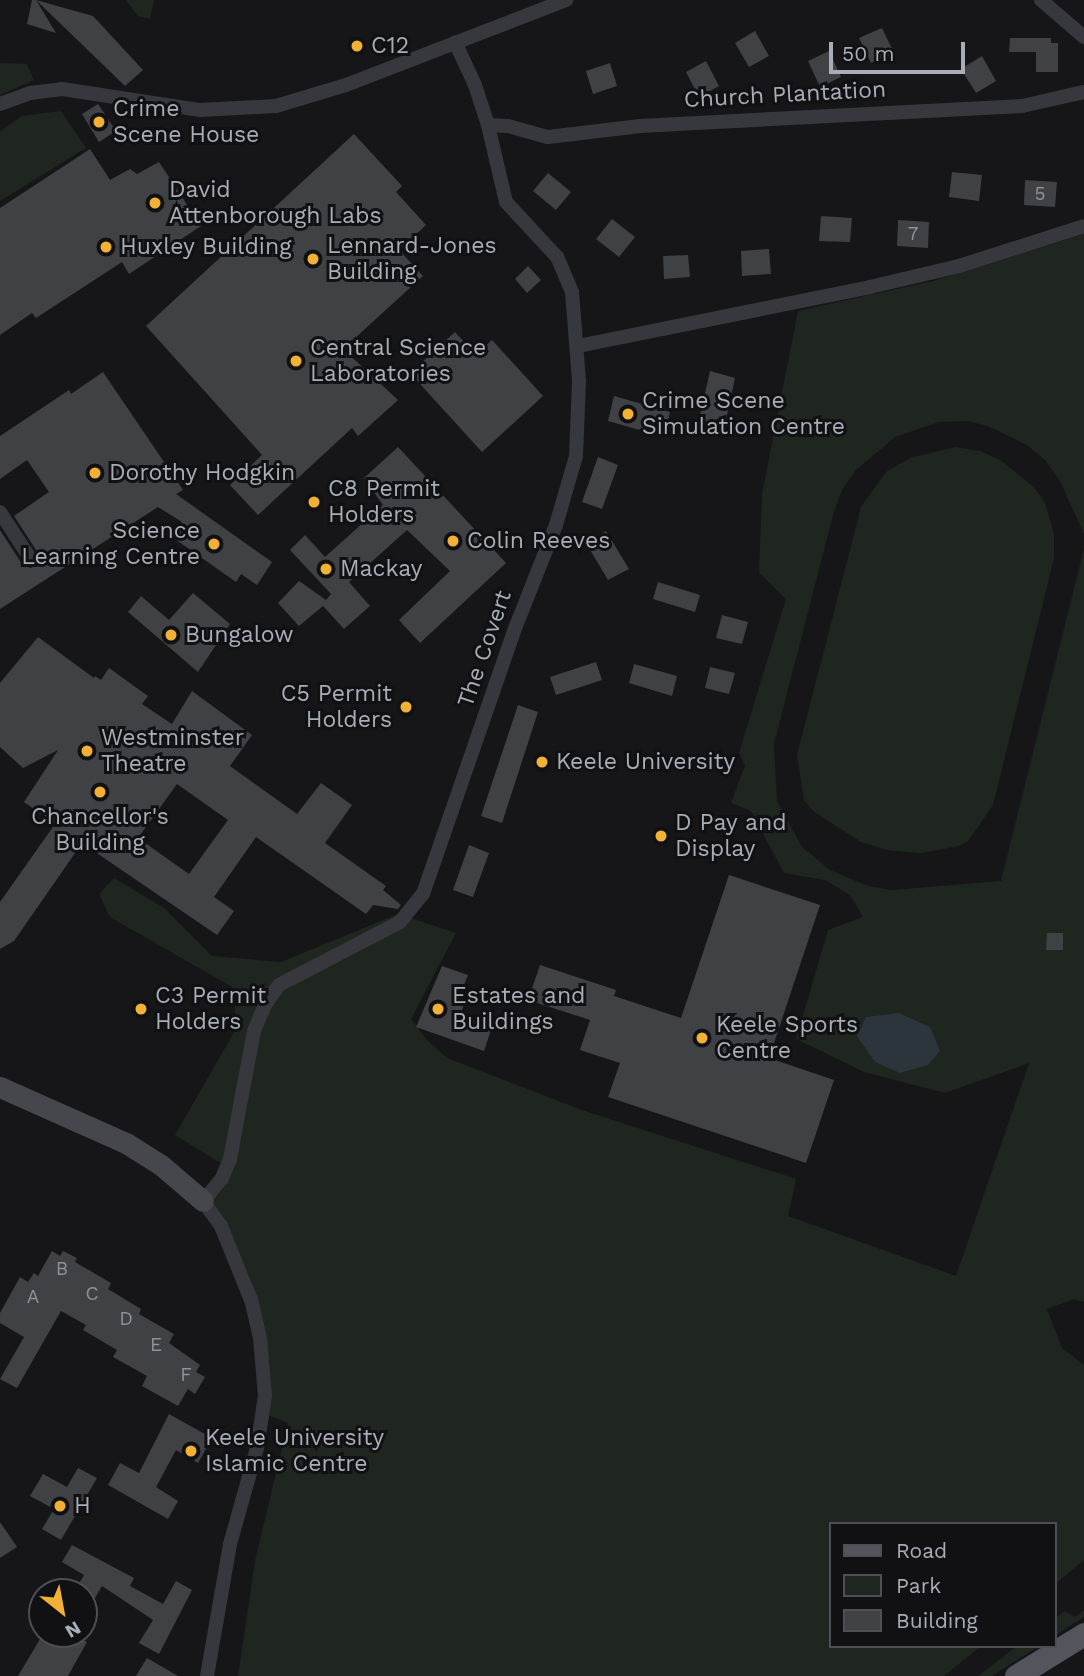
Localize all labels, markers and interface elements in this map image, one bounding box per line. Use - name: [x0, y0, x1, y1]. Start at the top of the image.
- scale bar: [832, 28, 968, 72]
- place label: C12: [371, 32, 409, 60]
- marker: C12: [349, 38, 365, 54]
- text: 50 m: [842, 41, 894, 66]
- street label: Church Plantation: [683, 76, 887, 114]
- place label: Crime Scene House: [113, 95, 259, 149]
- marker: Crime Scene House: [91, 114, 107, 130]
- place label: David Attenborough Labs: [169, 176, 382, 230]
- house number: 5: [1034, 183, 1046, 205]
- marker: David Attenborough Labs: [147, 195, 163, 211]
- house number: 7: [908, 223, 918, 245]
- place label: Lennard-Jones Building: [327, 232, 497, 286]
- place label: Huxley Building: [120, 233, 292, 261]
- marker: Huxley Building: [98, 239, 114, 255]
- marker: Lennard-Jones Building: [305, 251, 321, 267]
- place label: Central Science Laboratories: [310, 334, 487, 388]
- marker: Central Science Laboratories: [288, 353, 304, 369]
- place label: Crime Scene Simulation Centre: [642, 387, 845, 441]
- marker: Crime Scene Simulation Centre: [620, 406, 636, 422]
- place label: Dorothy Hodgkin: [109, 459, 296, 487]
- marker: Dorothy Hodgkin: [87, 465, 103, 481]
- place label: C8 Permit Holders: [328, 475, 440, 529]
- marker: C8 Permit Holders: [306, 494, 322, 510]
- place label: Science Learning Centre: [21, 517, 200, 571]
- place label: Colin Reeves: [467, 527, 610, 555]
- marker: Colin Reeves: [445, 533, 461, 549]
- marker: Science Learning Centre: [206, 536, 222, 552]
- place label: Mackay: [340, 555, 422, 583]
- marker: Mackay: [318, 561, 334, 577]
- street label: The Covert: [452, 587, 518, 711]
- place label: Bungalow: [185, 621, 293, 649]
- marker: Bungalow: [163, 627, 179, 643]
- place label: C5 Permit Holders: [281, 680, 392, 734]
- marker: C5 Permit Holders: [398, 699, 414, 715]
- place label: Westminster Theatre: [101, 724, 244, 778]
- marker: Westminster Theatre: [79, 743, 95, 759]
- place label: Keele University: [556, 748, 735, 776]
- marker: Keele University: [534, 754, 550, 770]
- marker: Chancellor's Building: [92, 784, 108, 800]
- place label: Chancellor's Building: [31, 803, 169, 857]
- place label: D Pay and Display: [675, 809, 787, 863]
- marker: D Pay and Display: [653, 828, 669, 844]
- place label: C3 Permit Holders: [155, 982, 266, 1036]
- place label: Estates and Buildings: [452, 982, 586, 1036]
- marker: C3 Permit Holders: [133, 1001, 149, 1017]
- marker: Estates and Buildings: [430, 1001, 446, 1017]
- place label: Keele Sports Centre: [716, 1011, 858, 1065]
- marker: Keele Sports Centre: [694, 1030, 710, 1046]
- house number: B: [56, 1258, 68, 1280]
- house number: C: [85, 1283, 99, 1305]
- house number: A: [27, 1286, 39, 1308]
- house number: D: [119, 1308, 133, 1330]
- house number: E: [150, 1334, 162, 1356]
- house number: F: [180, 1364, 192, 1386]
- place label: Keele University Islamic Centre: [205, 1424, 384, 1478]
- marker: Keele University Islamic Centre: [183, 1443, 199, 1459]
- place label: H: [74, 1492, 91, 1520]
- marker: H: [52, 1498, 68, 1514]
- legend: [828, 1522, 1056, 1648]
- text: Road: [896, 1538, 947, 1563]
- text: Park: [896, 1573, 941, 1598]
- north arrow: [28, 1578, 98, 1648]
- text: Building: [896, 1608, 978, 1633]
- text: N: [61, 1616, 85, 1643]

